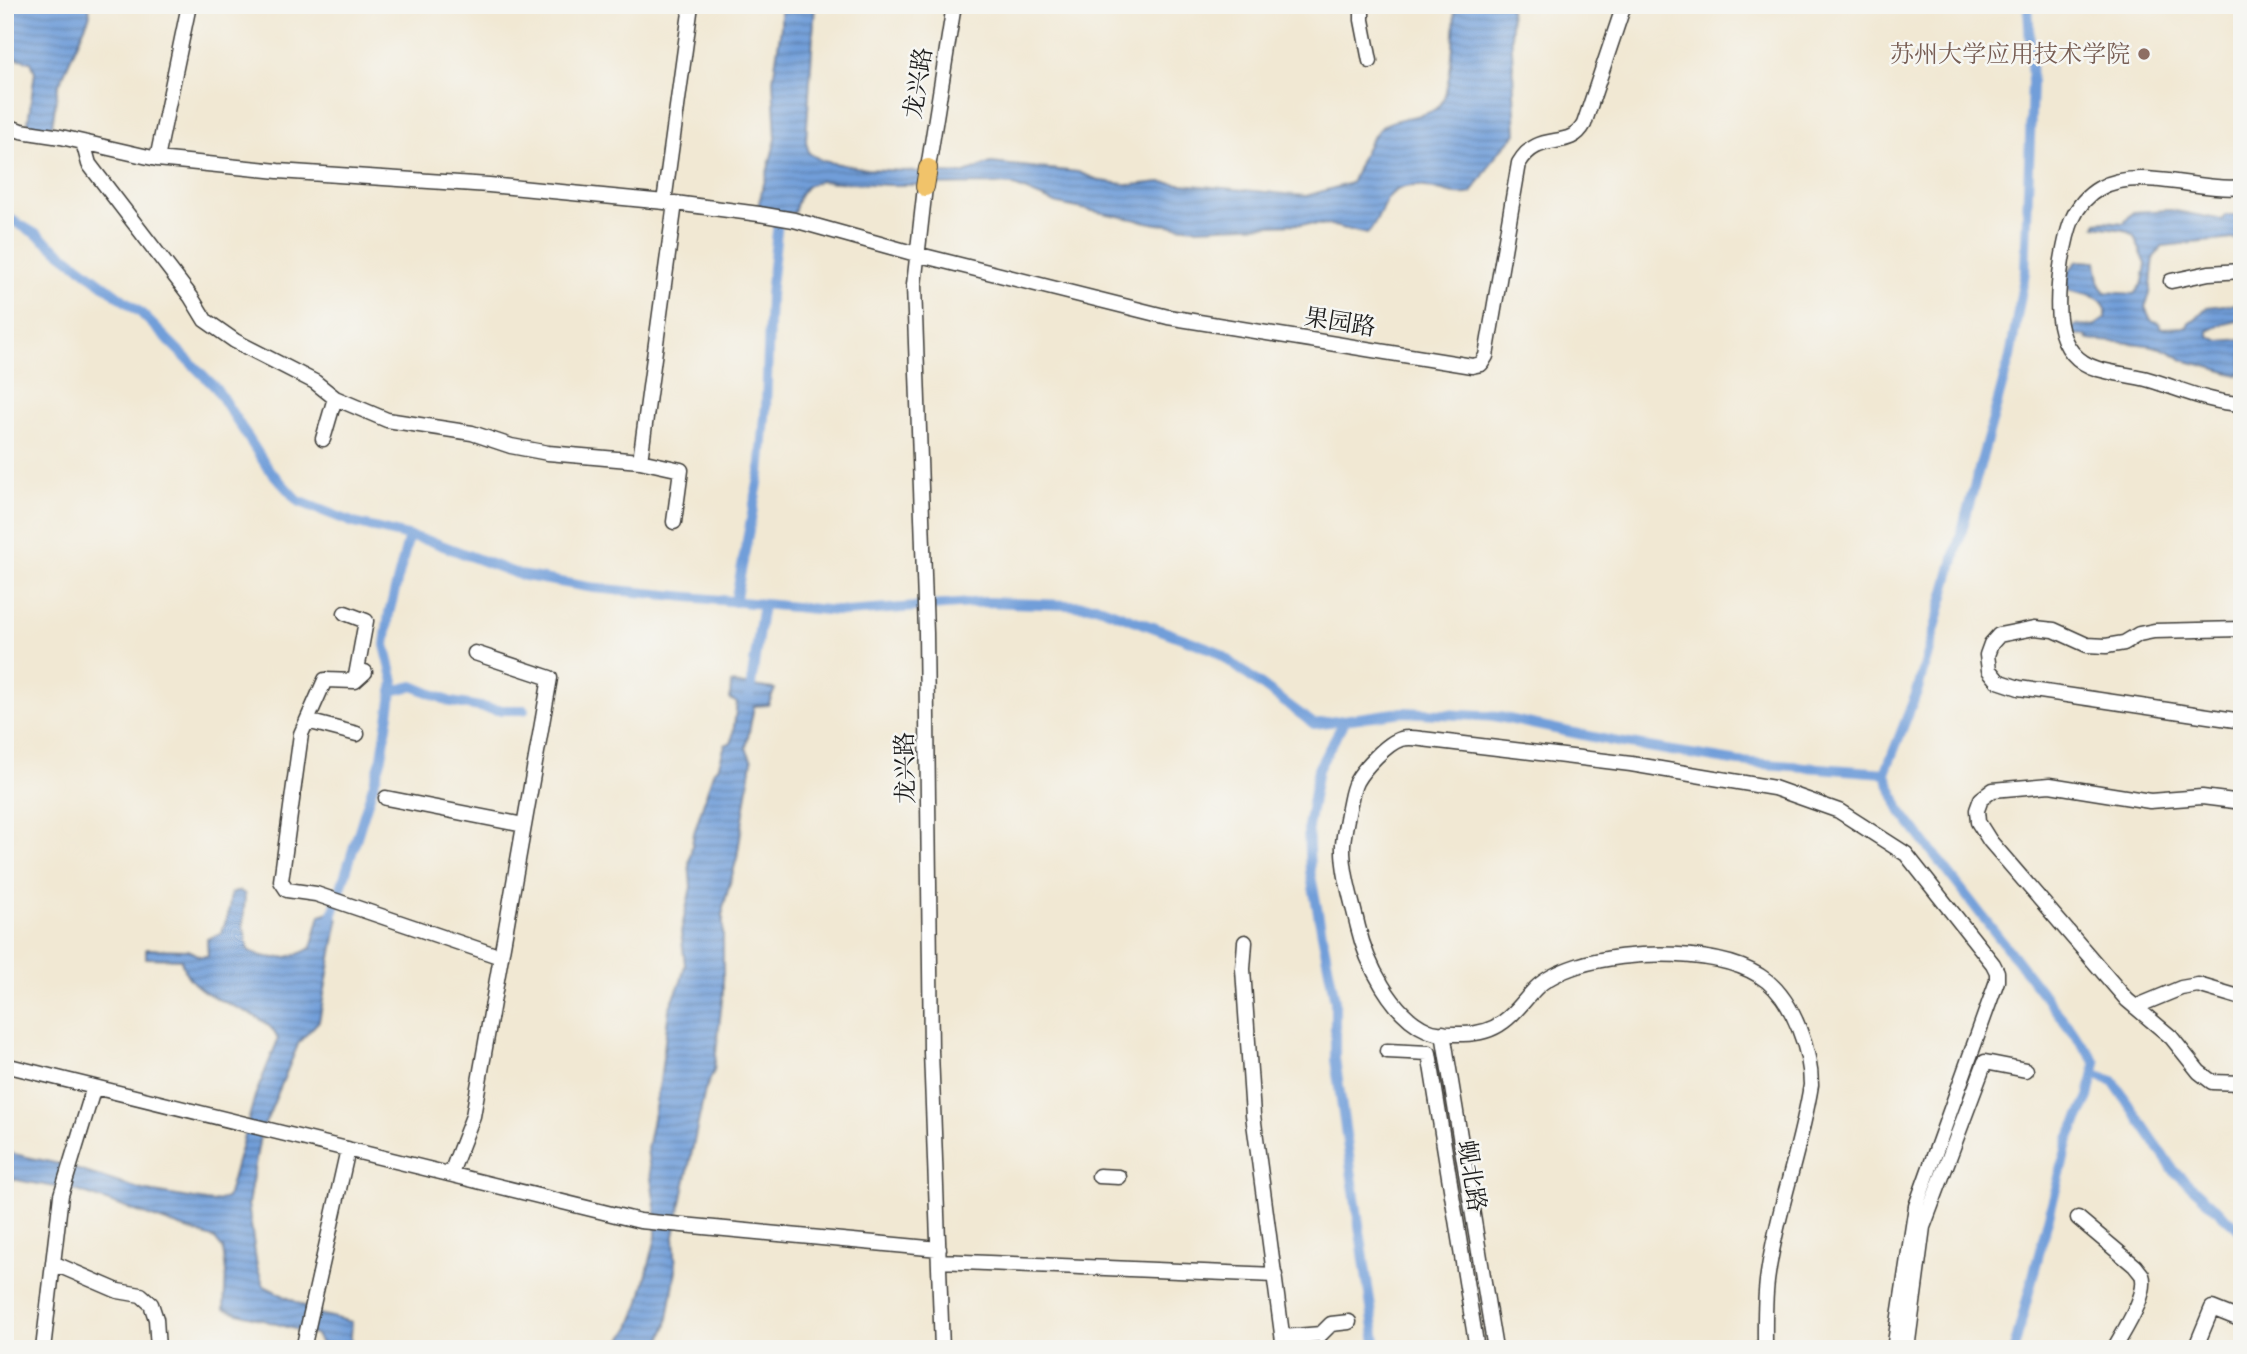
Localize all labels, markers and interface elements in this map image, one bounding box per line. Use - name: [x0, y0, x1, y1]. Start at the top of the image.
- place label: 苏州大学应用技术学院: [1890, 38, 2130, 71]
- street label: 龙兴路: [897, 45, 940, 121]
- marker: 苏州大学应用技术学院: [2136, 46, 2152, 62]
- street label: 果园路: [1302, 301, 1378, 344]
- street label: 龙兴路: [888, 732, 923, 804]
- street label: 蚬北路: [1450, 1138, 1493, 1214]

